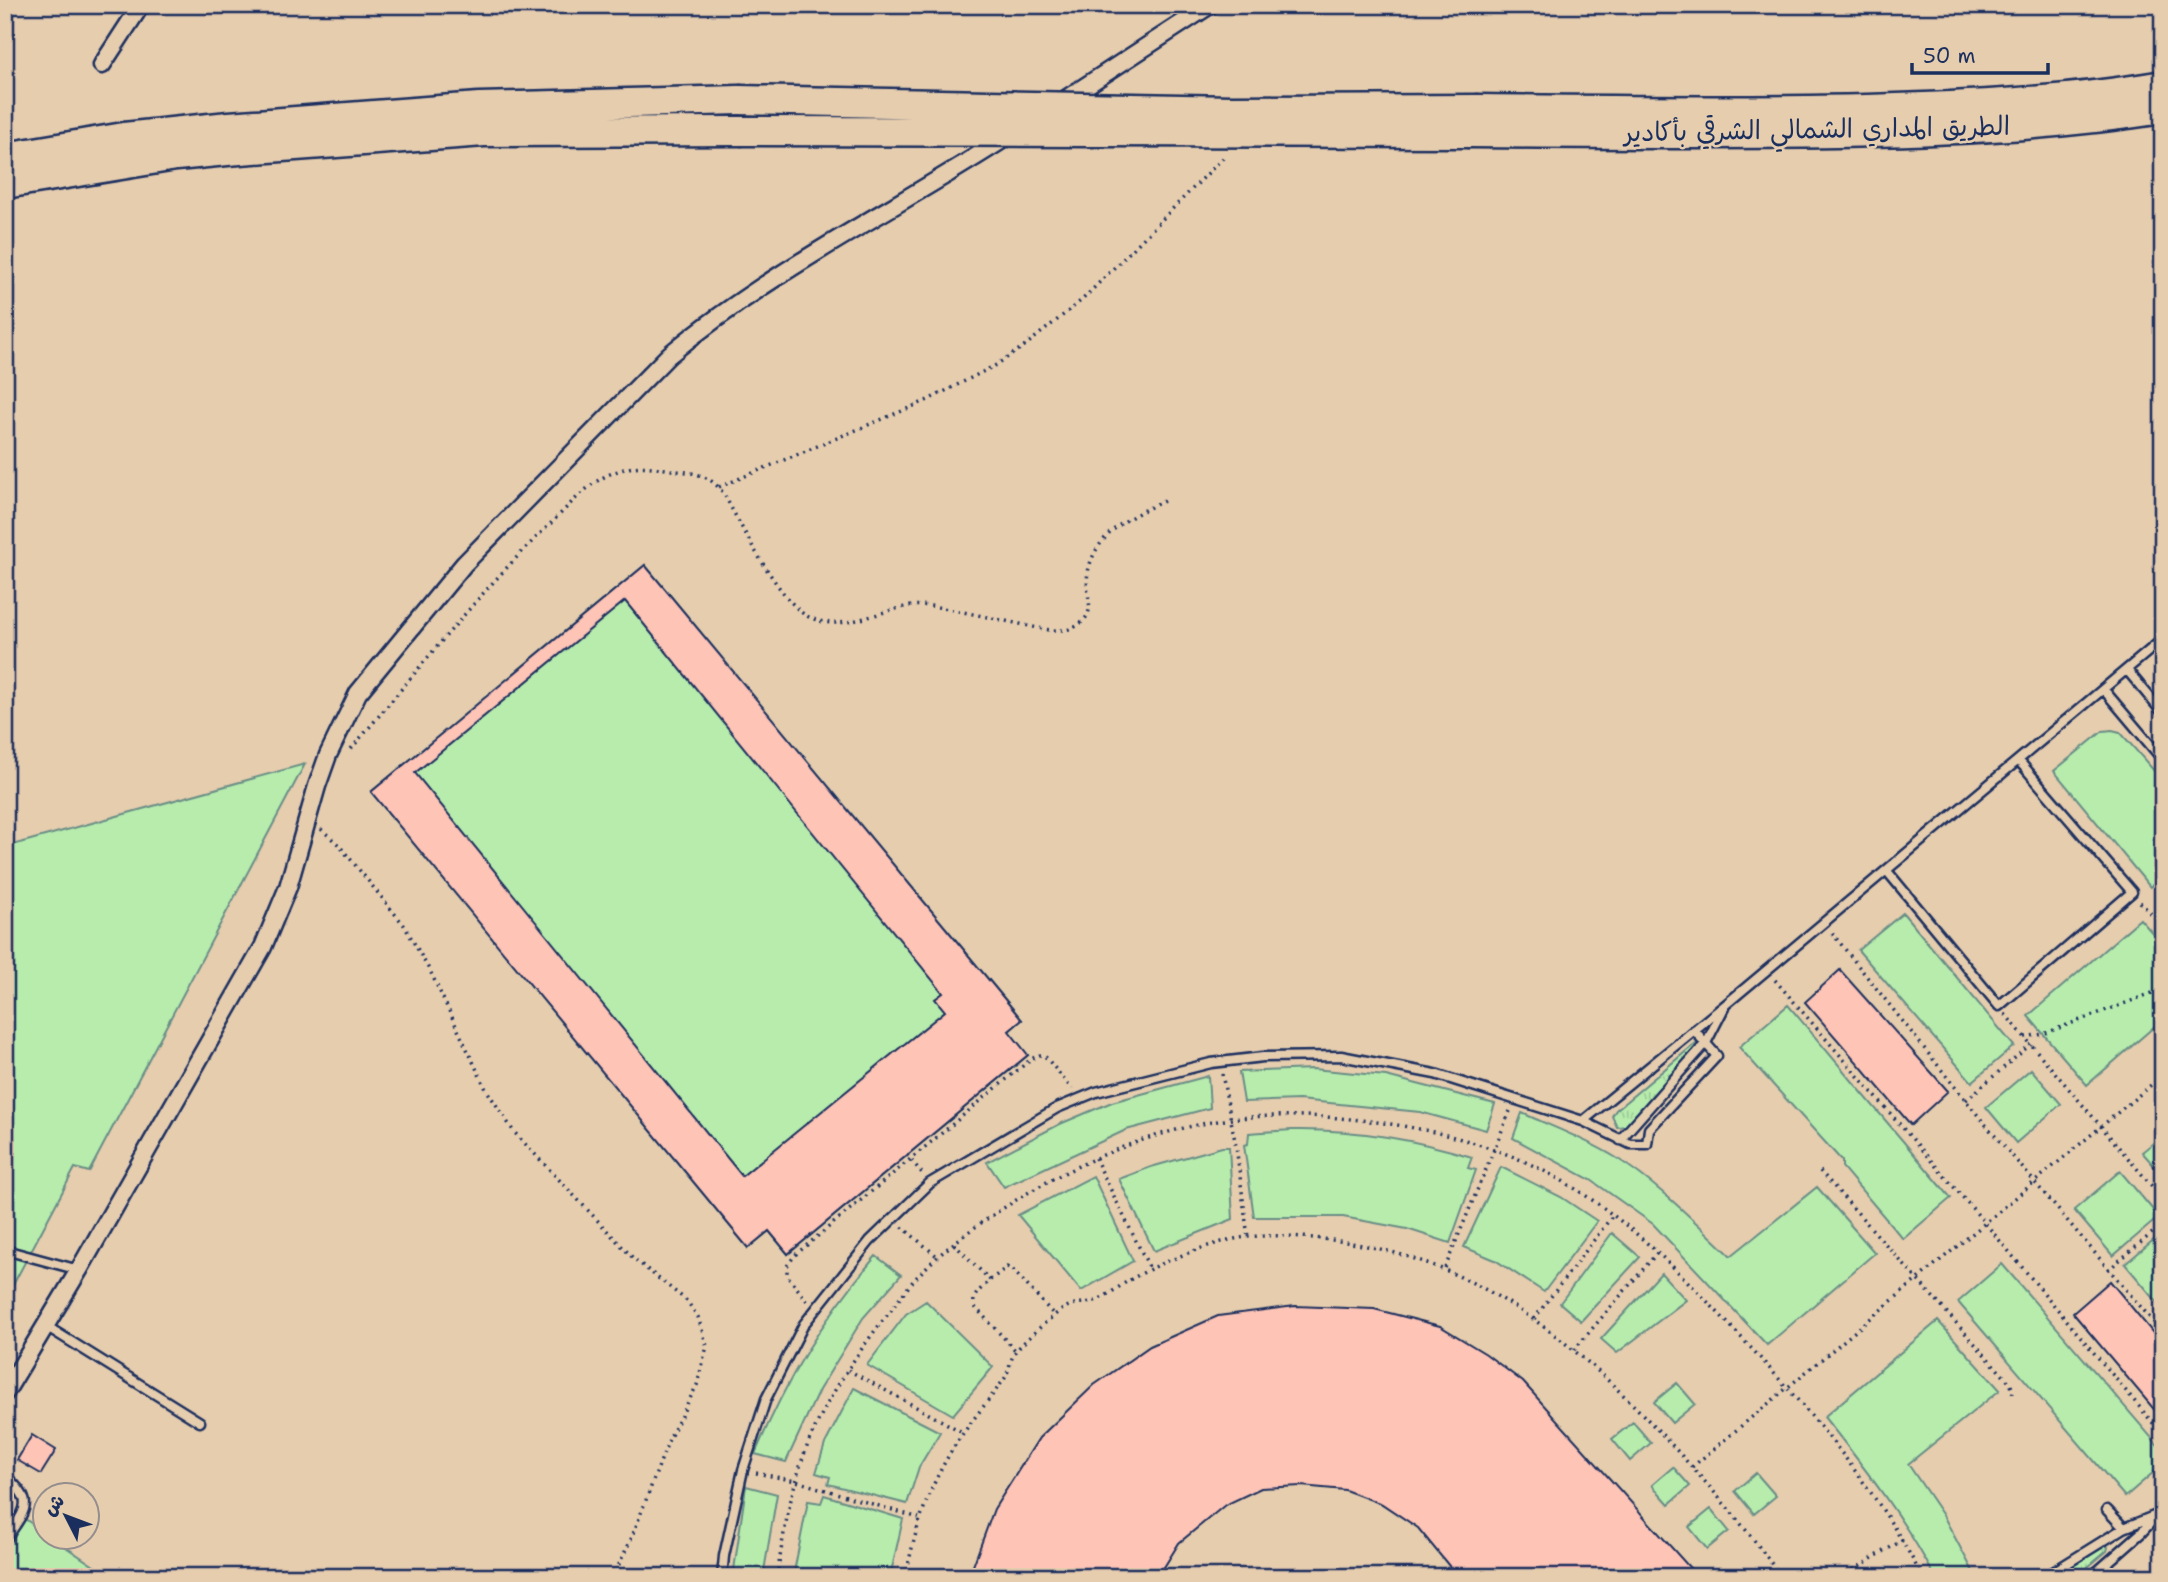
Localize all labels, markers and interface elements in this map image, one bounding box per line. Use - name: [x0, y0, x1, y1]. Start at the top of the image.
- scale bar: [1912, 32, 2049, 76]
- text: 50 m: [1923, 42, 1976, 70]
- street label: الطريق المداري الشمالي الشرقي بأكادير: [1622, 108, 2010, 155]
- north arrow: [32, 1480, 102, 1550]
- text: ش: [37, 1489, 70, 1521]

